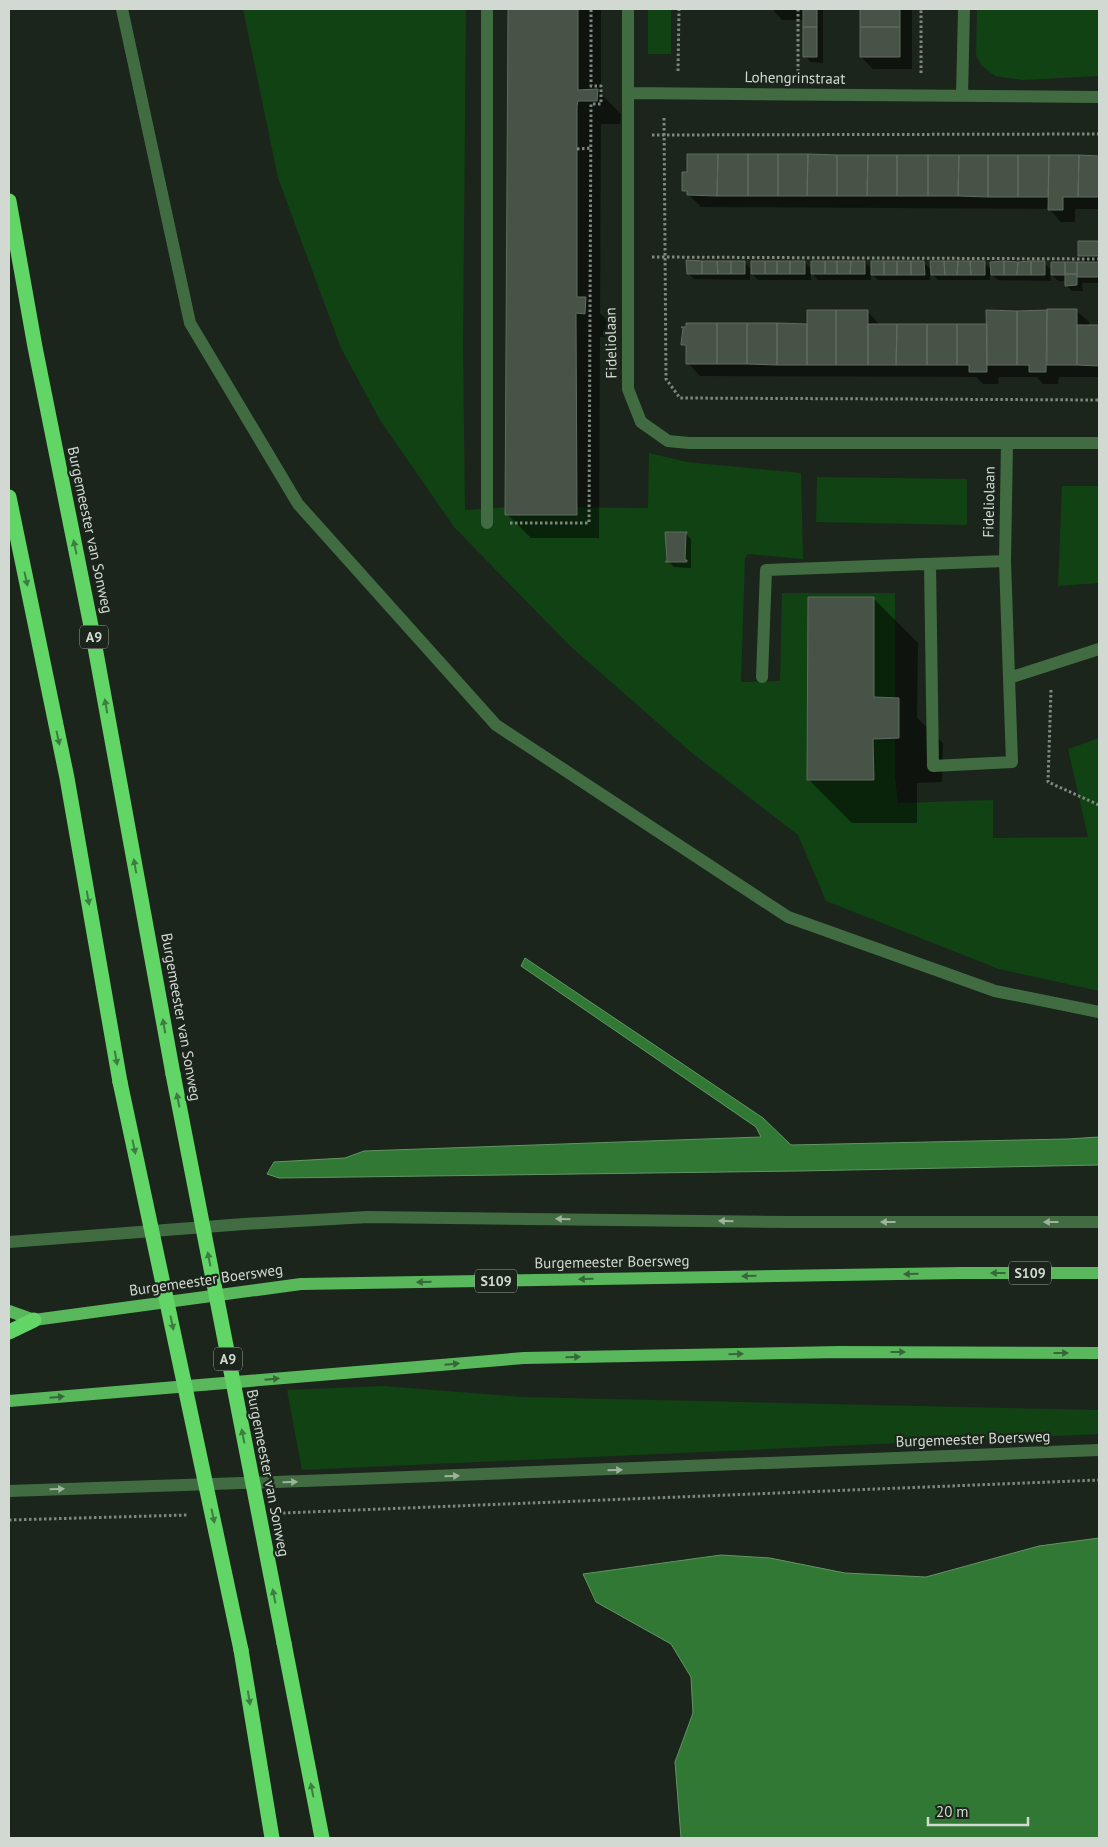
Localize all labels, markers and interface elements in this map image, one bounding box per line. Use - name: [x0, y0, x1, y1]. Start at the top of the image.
- street label: Lohengrinstraat: [744, 67, 846, 88]
- street label: Fideliolaan: [600, 307, 621, 379]
- street label: Burgemeester van Sonweg: [64, 445, 117, 615]
- street label: Fideliolaan: [978, 466, 999, 538]
- one-way arrow: [71, 539, 79, 555]
- one-way arrow: [22, 571, 30, 587]
- road number: A9: [80, 626, 108, 649]
- one-way arrow: [102, 698, 110, 714]
- one-way arrow: [55, 730, 63, 746]
- one-way arrow: [131, 858, 139, 874]
- one-way arrow: [84, 890, 92, 906]
- street label: Burgemeester van Sonweg: [157, 932, 206, 1102]
- one-way arrow: [160, 1018, 168, 1034]
- one-way arrow: [113, 1050, 121, 1066]
- one-way arrow: [174, 1092, 182, 1107]
- one-way arrow: [130, 1140, 138, 1155]
- one-way arrow: [555, 1215, 571, 1223]
- one-way arrow: [717, 1217, 733, 1225]
- one-way arrow: [880, 1218, 896, 1226]
- one-way arrow: [1042, 1218, 1058, 1226]
- street label: Burgemeester Boersweg: [534, 1251, 690, 1272]
- one-way arrow: [205, 1252, 213, 1267]
- street label: Burgemeester Boersweg: [128, 1259, 284, 1300]
- road number: S109: [1009, 1262, 1051, 1284]
- one-way arrow: [990, 1269, 1006, 1277]
- road number: S109: [475, 1270, 517, 1292]
- one-way arrow: [903, 1270, 919, 1278]
- one-way arrow: [741, 1272, 757, 1280]
- one-way arrow: [578, 1275, 594, 1283]
- one-way arrow: [416, 1278, 432, 1286]
- one-way arrow: [168, 1316, 176, 1331]
- road number: A9: [214, 1348, 242, 1370]
- one-way arrow: [890, 1348, 906, 1356]
- one-way arrow: [1053, 1349, 1069, 1357]
- one-way arrow: [728, 1350, 744, 1358]
- one-way arrow: [565, 1353, 581, 1361]
- one-way arrow: [444, 1360, 460, 1368]
- one-way arrow: [264, 1375, 280, 1383]
- street label: Burgemeester van Sonweg: [243, 1388, 294, 1558]
- one-way arrow: [50, 1393, 66, 1401]
- street label: Burgemeester Boersweg: [895, 1426, 1051, 1451]
- one-way arrow: [239, 1428, 247, 1444]
- one-way arrow: [607, 1465, 623, 1473]
- one-way arrow: [445, 1471, 461, 1479]
- one-way arrow: [282, 1477, 298, 1485]
- one-way arrow: [50, 1485, 66, 1493]
- one-way arrow: [209, 1509, 217, 1524]
- one-way arrow: [270, 1587, 278, 1603]
- one-way arrow: [246, 1690, 254, 1706]
- one-way arrow: [308, 1782, 316, 1798]
- scale bar: [928, 1794, 1028, 1826]
- text: 20 m: [936, 1802, 969, 1821]

